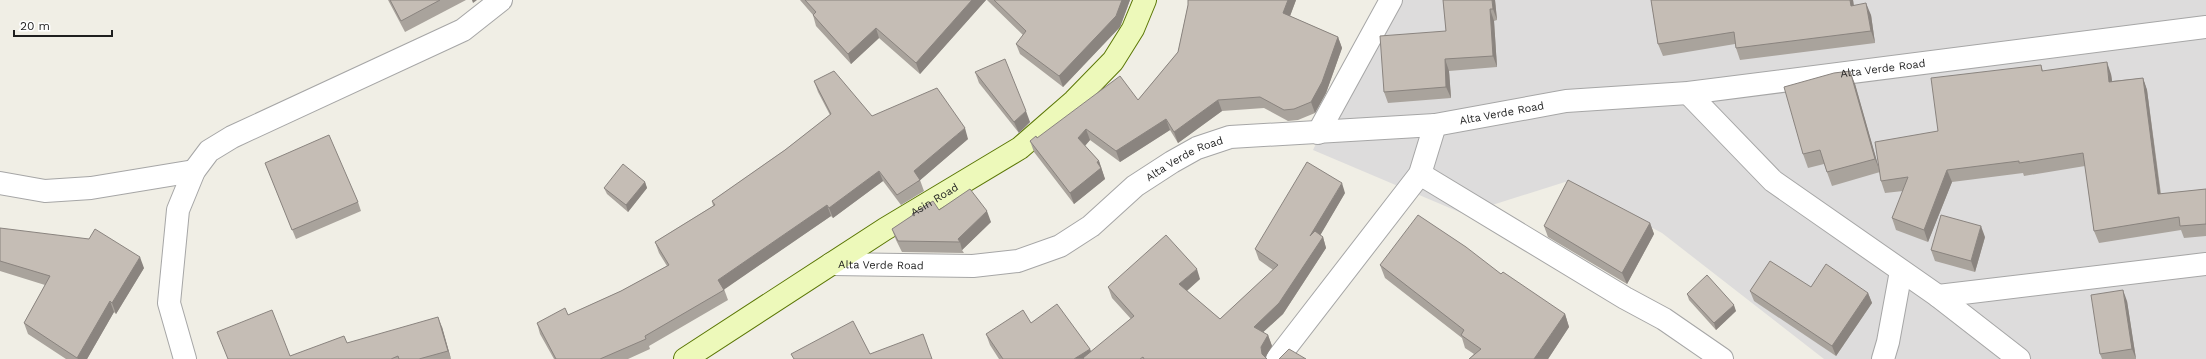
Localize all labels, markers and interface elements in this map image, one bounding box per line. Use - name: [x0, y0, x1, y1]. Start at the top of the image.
- scale bar: [14, 12, 112, 38]
- text: 20 m: [20, 19, 50, 33]
- street label: Alta Verde Road: [1840, 57, 1926, 81]
- street label: Alta Verde Road: [1459, 99, 1545, 127]
- street label: Alta Verde Road: [1143, 134, 1225, 184]
- street label: Asin Road: [908, 181, 961, 219]
- street label: Alta Verde Road: [838, 258, 924, 272]

